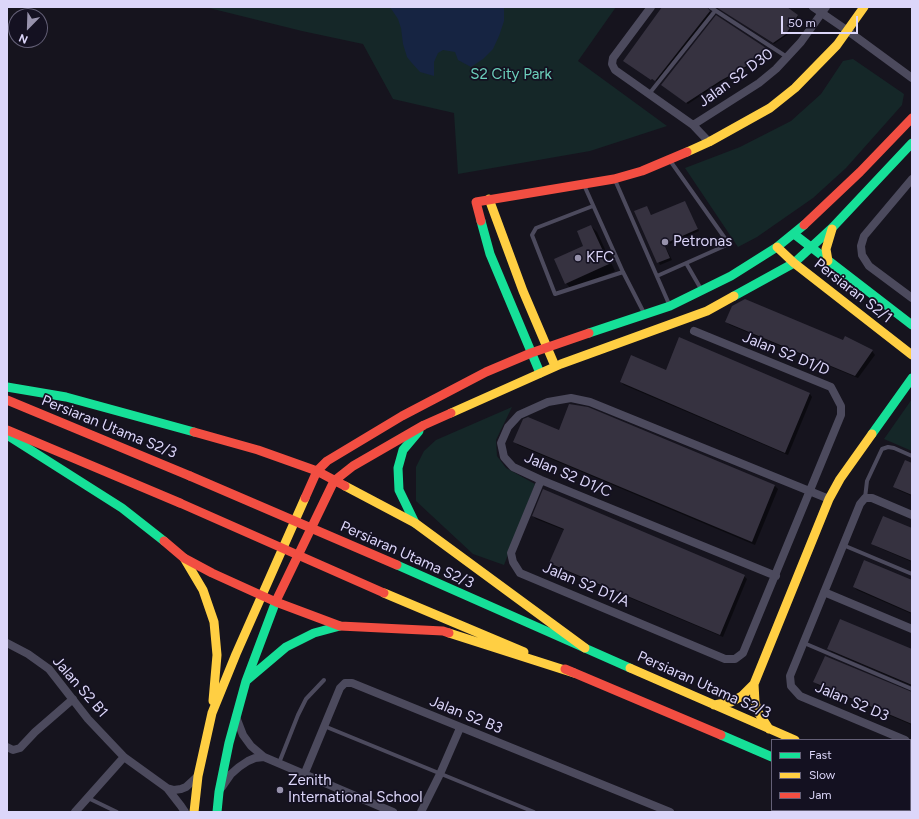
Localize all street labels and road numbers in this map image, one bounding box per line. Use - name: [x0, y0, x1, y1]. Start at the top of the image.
- street label: Jalan S2 D30: [695, 45, 777, 111]
- street label: Persiaran S2/1: [810, 255, 896, 327]
- street label: Jalan S2 D1/D: [740, 328, 832, 380]
- street label: Persiaran Utama S2/3: [39, 392, 179, 462]
- street label: Jalan S2 D1/C: [522, 449, 614, 501]
- street label: Persiaran Utama S2/3: [337, 517, 477, 593]
- street label: Jalan S2 D1/A: [540, 559, 632, 611]
- street label: Persiaran Utama S2/3: [634, 647, 774, 723]
- street label: Jalan S2 B1: [49, 653, 111, 721]
- street label: Jalan S2 D3: [813, 678, 891, 726]
- street label: Jalan S2 B3: [427, 692, 505, 738]

